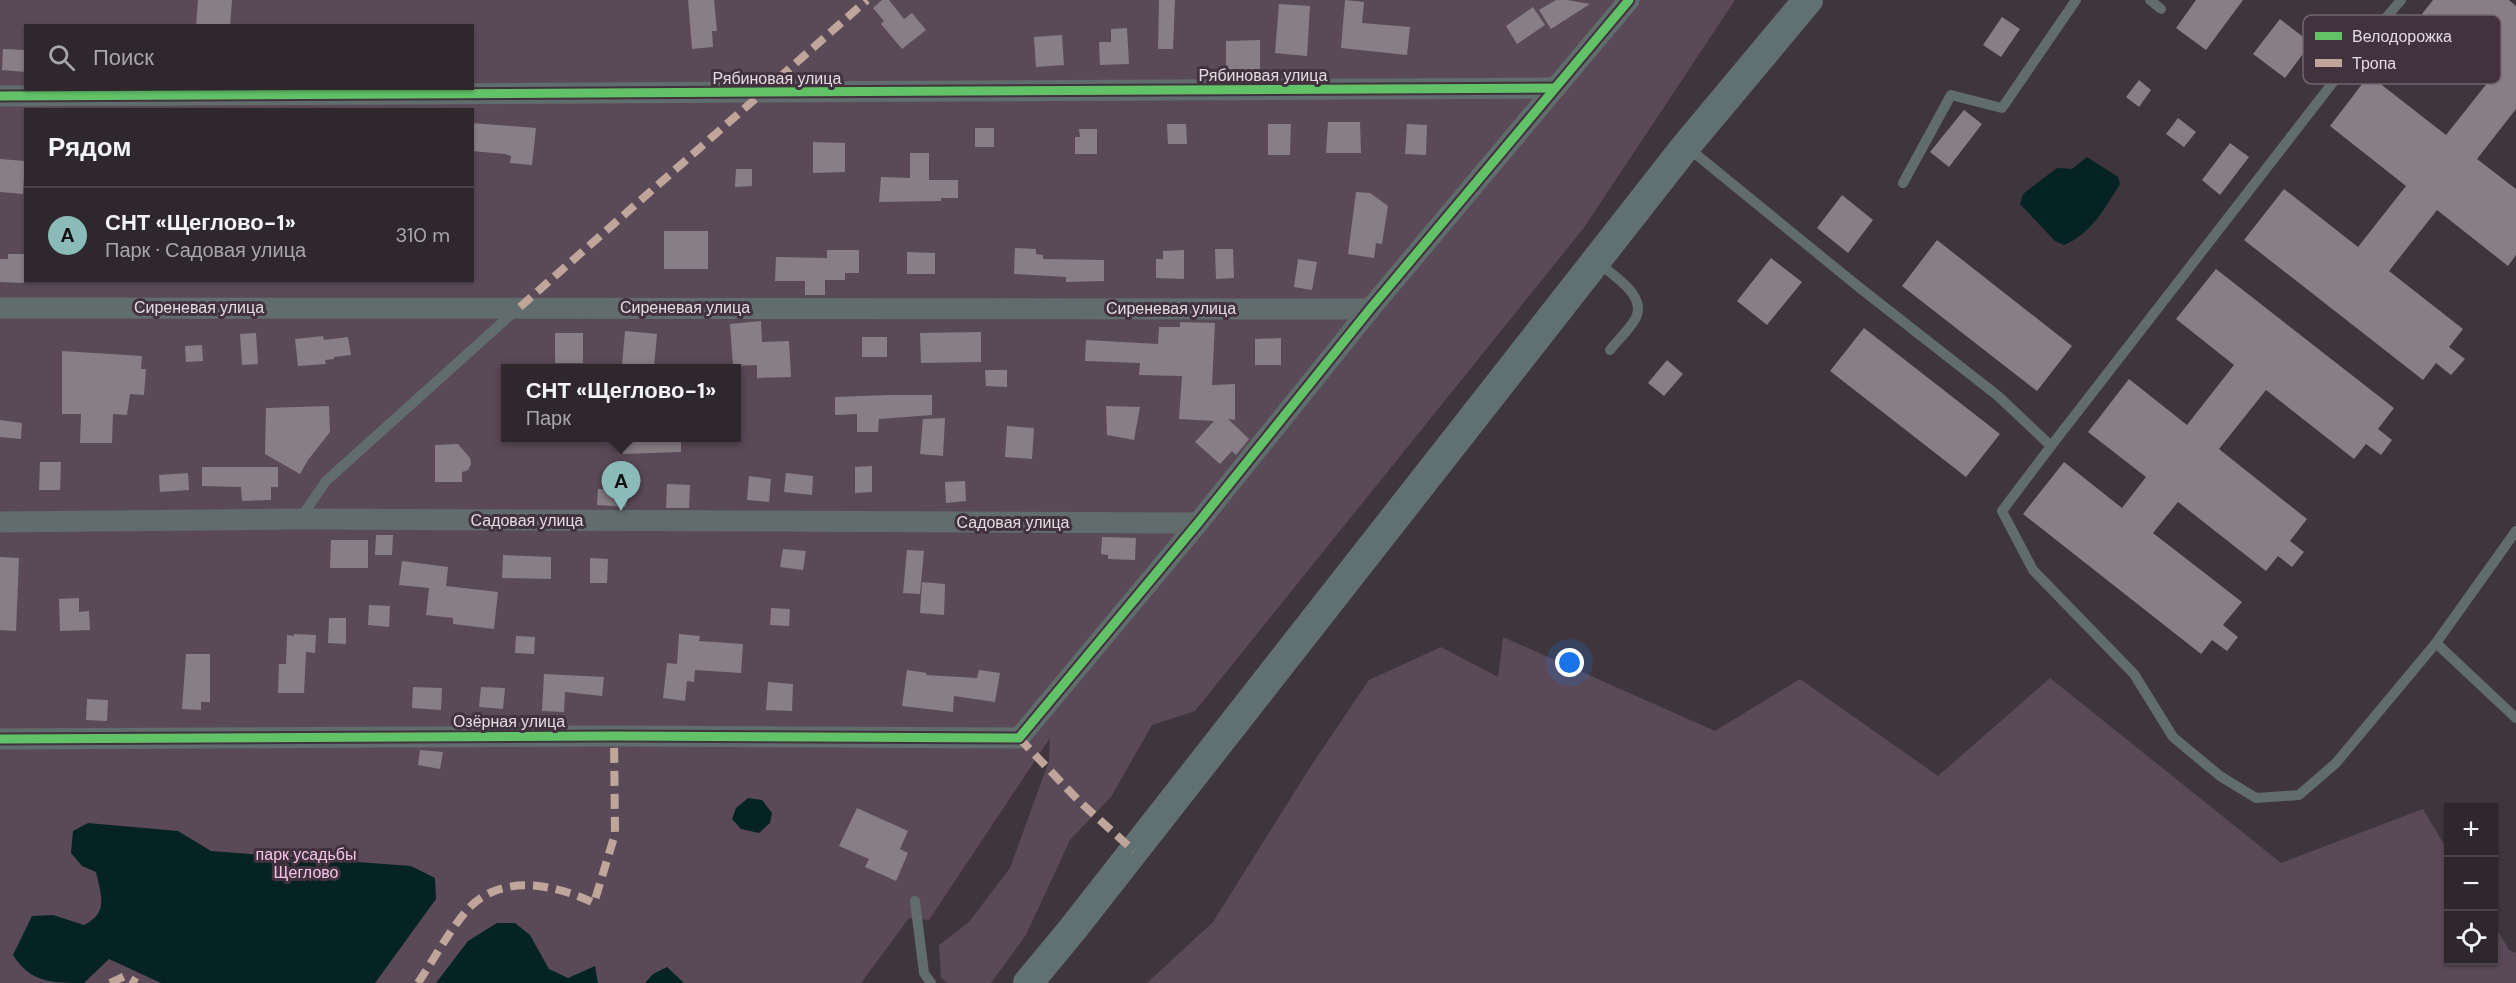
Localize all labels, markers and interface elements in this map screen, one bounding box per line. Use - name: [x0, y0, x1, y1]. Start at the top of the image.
- legend: [2303, 15, 2501, 84]
- search box: [24, 24, 474, 90]
- text: Велодорожка: [2352, 26, 2452, 47]
- icon: search: [45, 41, 78, 74]
- text: Поиск: [93, 43, 154, 72]
- text: Тропа: [2352, 53, 2396, 74]
- street label: Рябиновая улица: [1199, 65, 1327, 86]
- street label: Рябиновая улица: [713, 68, 841, 89]
- text: Рядом: [48, 130, 131, 164]
- text: СНТ «Щеглово-1»: [105, 208, 296, 237]
- text: A: [60, 222, 75, 248]
- text: 310 m: [395, 222, 450, 248]
- text: Парк · Садовая улица: [105, 237, 306, 263]
- street label: Сиреневая улица: [134, 297, 264, 318]
- street label: Сиреневая улица: [620, 297, 750, 318]
- street label: Сиреневая улица: [1106, 298, 1236, 319]
- popup: [501, 364, 741, 442]
- text: СНТ «Щеглово-1»: [526, 376, 716, 405]
- text: Парк: [526, 405, 571, 431]
- pin: A: [602, 462, 640, 511]
- street label: Садовая улица: [471, 510, 584, 531]
- street label: Садовая улица: [957, 512, 1070, 533]
- your location: [1555, 648, 1584, 677]
- street label: Озёрная улица: [453, 711, 565, 732]
- map controls: [2444, 803, 2498, 965]
- button: +: [2444, 803, 2498, 857]
- park label: парк усадьбы Щеглово: [256, 844, 356, 883]
- button: −: [2444, 857, 2498, 911]
- button: locate: [2444, 911, 2498, 965]

